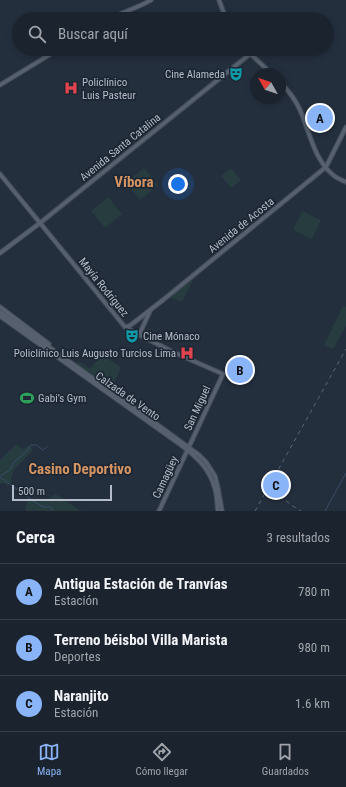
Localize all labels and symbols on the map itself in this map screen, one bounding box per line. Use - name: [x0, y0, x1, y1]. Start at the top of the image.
- theatre icon: Cine Alameda: [228, 66, 244, 82]
- place label: Cine Alameda: [165, 68, 225, 81]
- north arrow: [250, 68, 286, 104]
- place label: Policlínico Luis Pasteur: [82, 76, 136, 102]
- hospital icon: Policlínico Luis Pasteur: [63, 80, 79, 96]
- pin: A: [307, 103, 333, 133]
- street label: Avenida Santa Catalina: [77, 111, 163, 184]
- district label: Víbora: [114, 173, 154, 191]
- your location: [168, 174, 188, 194]
- street label: Avenida de Acosta: [206, 195, 277, 256]
- street label: Mayía Rodríguez: [76, 255, 131, 319]
- theatre icon: Cine Mónaco: [124, 328, 140, 344]
- place label: Cine Mónaco: [143, 330, 200, 343]
- hospital icon: Policlínico Luis Augusto Turcios Lima: [179, 345, 195, 361]
- place label: Policlínico Luis Augusto Turcios Lima: [14, 347, 176, 360]
- pin: B: [227, 355, 253, 385]
- street label: Calzada de Vento: [93, 369, 163, 424]
- street label: San Miguel: [181, 384, 214, 433]
- sports icon: Gabi’s Gym: [19, 390, 35, 406]
- place label: Gabi’s Gym: [38, 392, 86, 405]
- street label: Camagüey: [150, 453, 181, 501]
- district label: Casino Deportivo: [29, 460, 131, 478]
- pin: C: [263, 470, 289, 500]
- scale bar: [12, 483, 112, 502]

